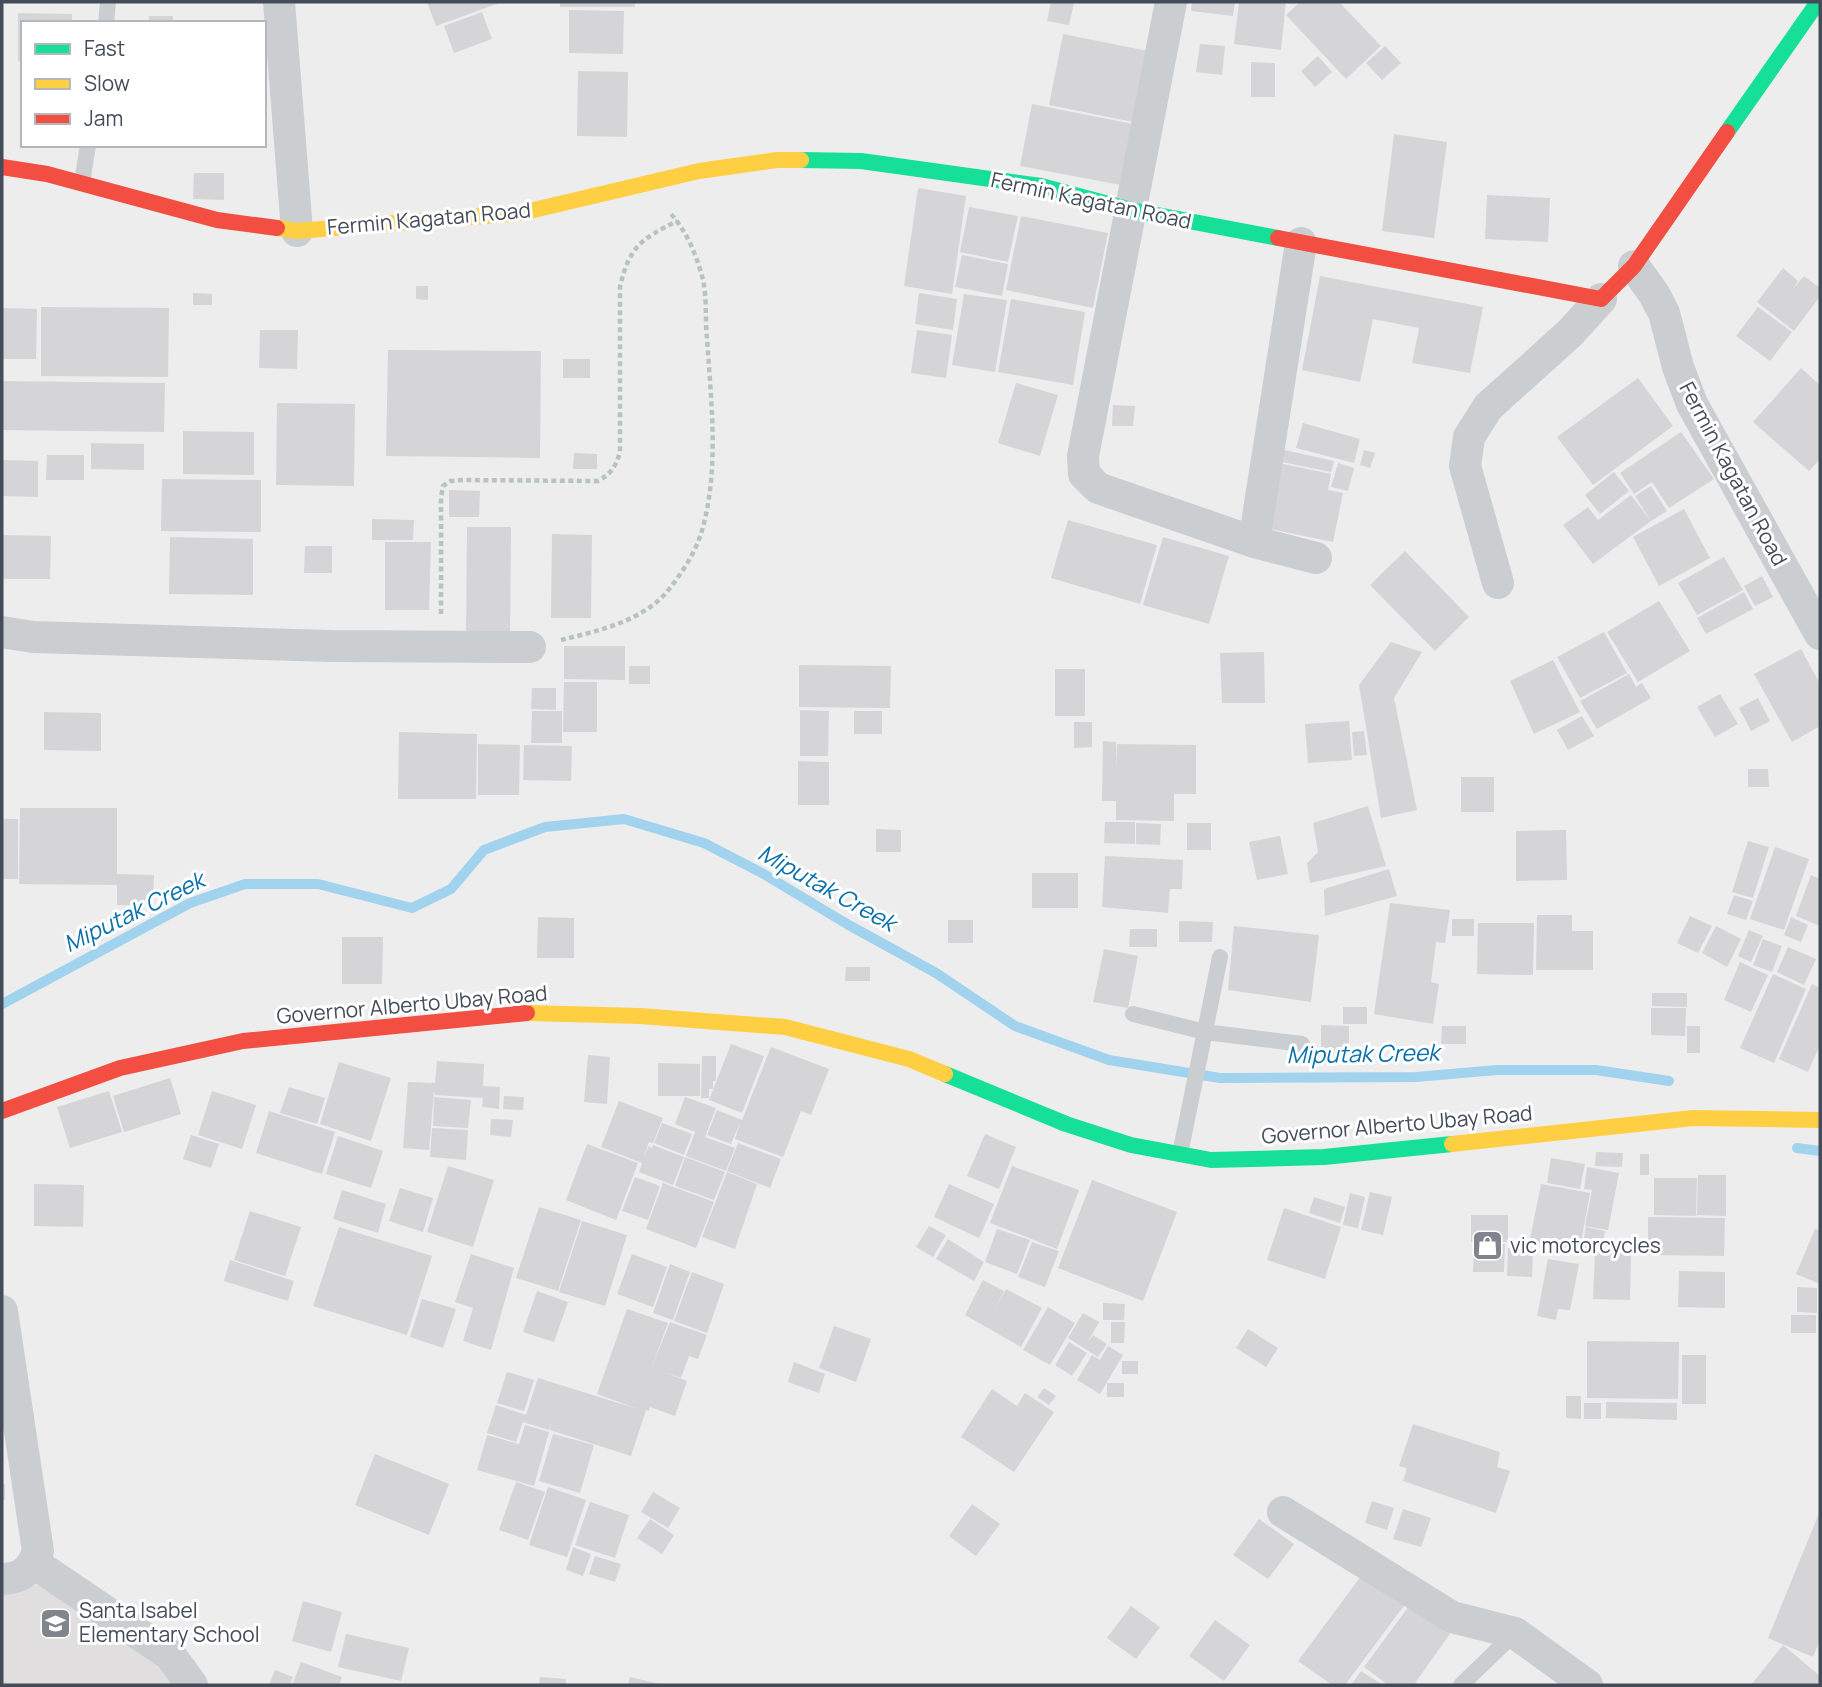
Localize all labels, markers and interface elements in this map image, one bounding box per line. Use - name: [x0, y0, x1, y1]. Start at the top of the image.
- legend: [21, 21, 266, 147]
- text: Fast: [84, 34, 125, 62]
- text: Slow: [84, 69, 130, 97]
- text: Jam: [84, 104, 123, 132]
- street label: Fermin Kagatan Road: [988, 165, 1194, 235]
- street label: Fermin Kagatan Road: [326, 195, 532, 241]
- street label: Fermin Kagatan Road: [1674, 377, 1794, 570]
- water label: Miputak Creek: [753, 836, 905, 940]
- water label: Miputak Creek: [58, 862, 212, 959]
- street label: Governor Alberto Ubay Road: [275, 978, 549, 1030]
- water label: Miputak Creek: [1286, 1036, 1443, 1070]
- street label: Governor Alberto Ubay Road: [1260, 1098, 1534, 1150]
- shop icon: vic motorcycles: [1470, 1229, 1504, 1263]
- place label: vic motorcycles: [1510, 1231, 1661, 1259]
- place label: Santa Isabel Elementary School: [79, 1596, 260, 1648]
- school or university icon: Santa Isabel Elementary School: [39, 1606, 73, 1640]

